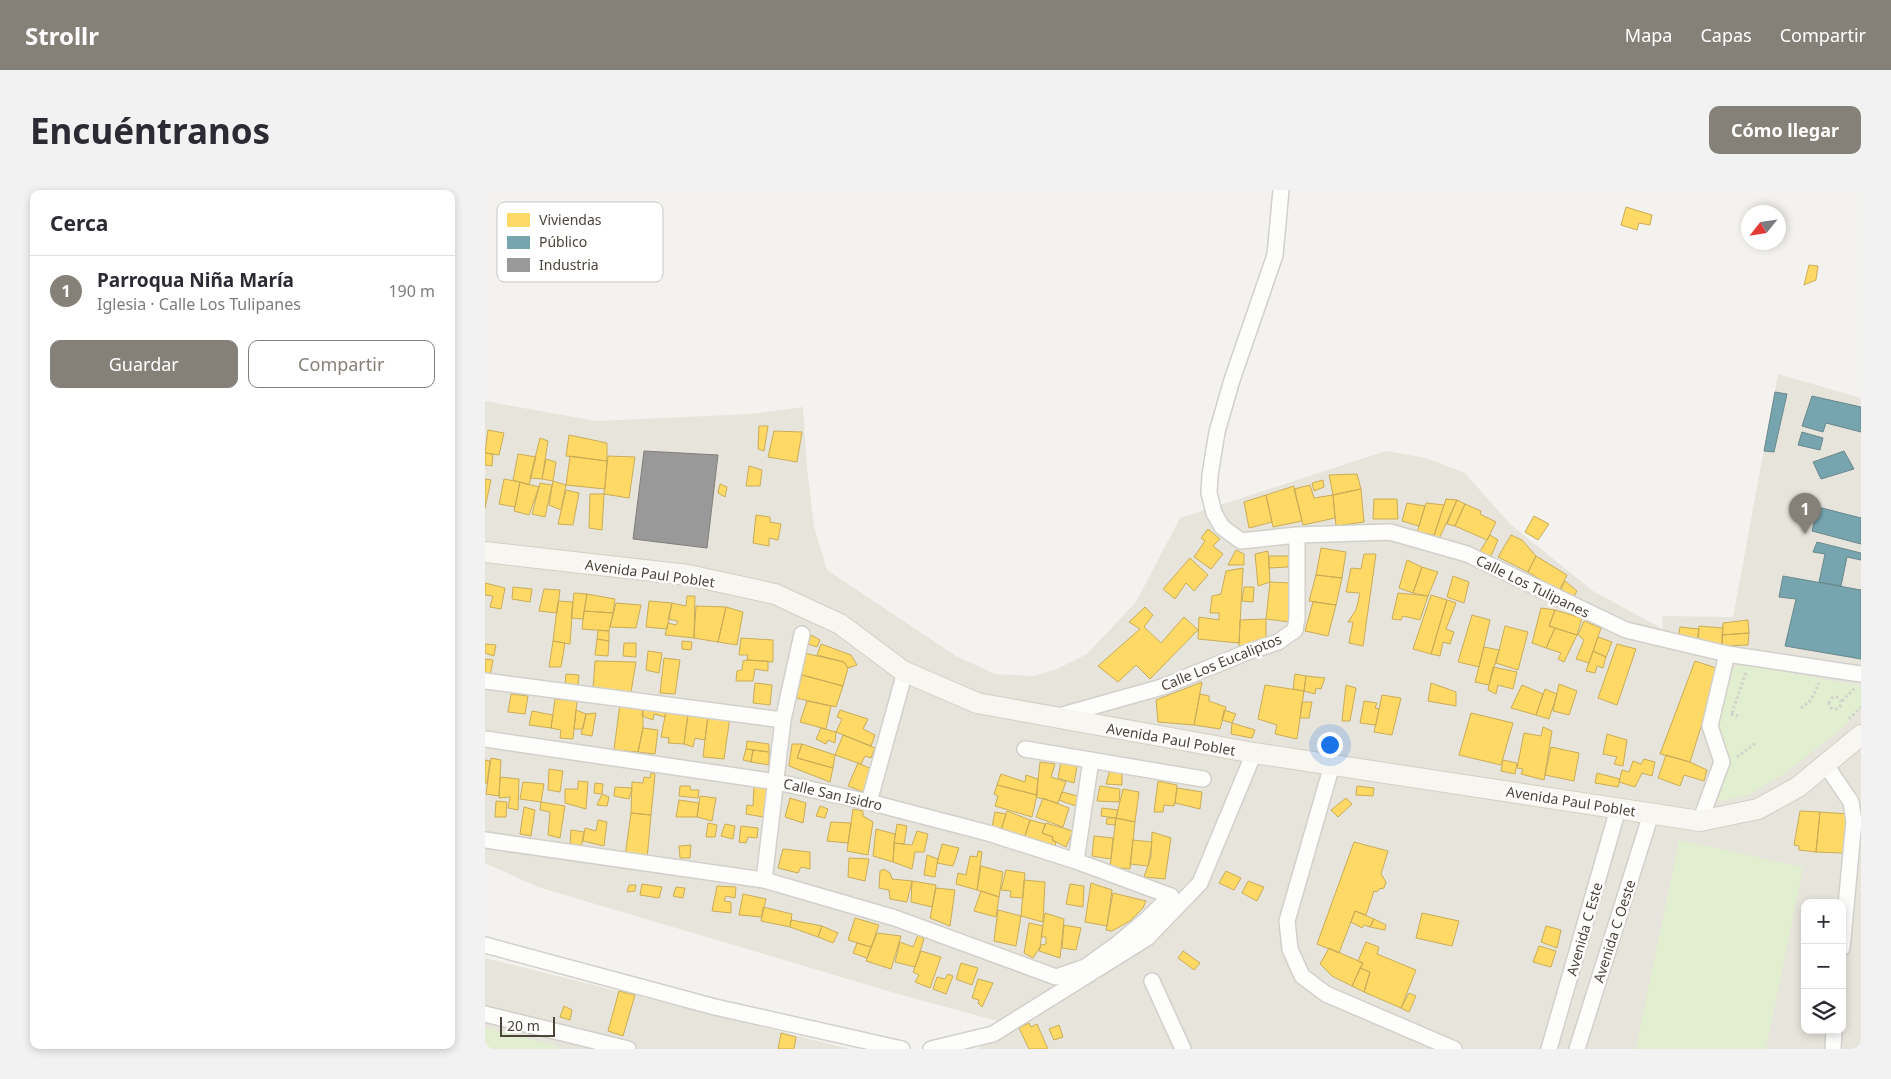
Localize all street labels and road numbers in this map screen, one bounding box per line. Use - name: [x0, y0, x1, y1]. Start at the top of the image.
- street label: Calle Los Tulipanes: [1473, 550, 1593, 622]
- street label: Avenida Paul Poblet: [584, 554, 716, 592]
- street label: Calle Los Eucaliptos: [1158, 629, 1284, 695]
- street label: Avenida Paul Poblet: [1105, 718, 1237, 760]
- street label: Calle San Isidro: [782, 773, 884, 815]
- street label: Avenida Paul Poblet: [1505, 781, 1637, 821]
- street label: Avenida C Oeste: [1588, 877, 1640, 985]
- street label: Avenida C Este: [1562, 880, 1606, 978]

